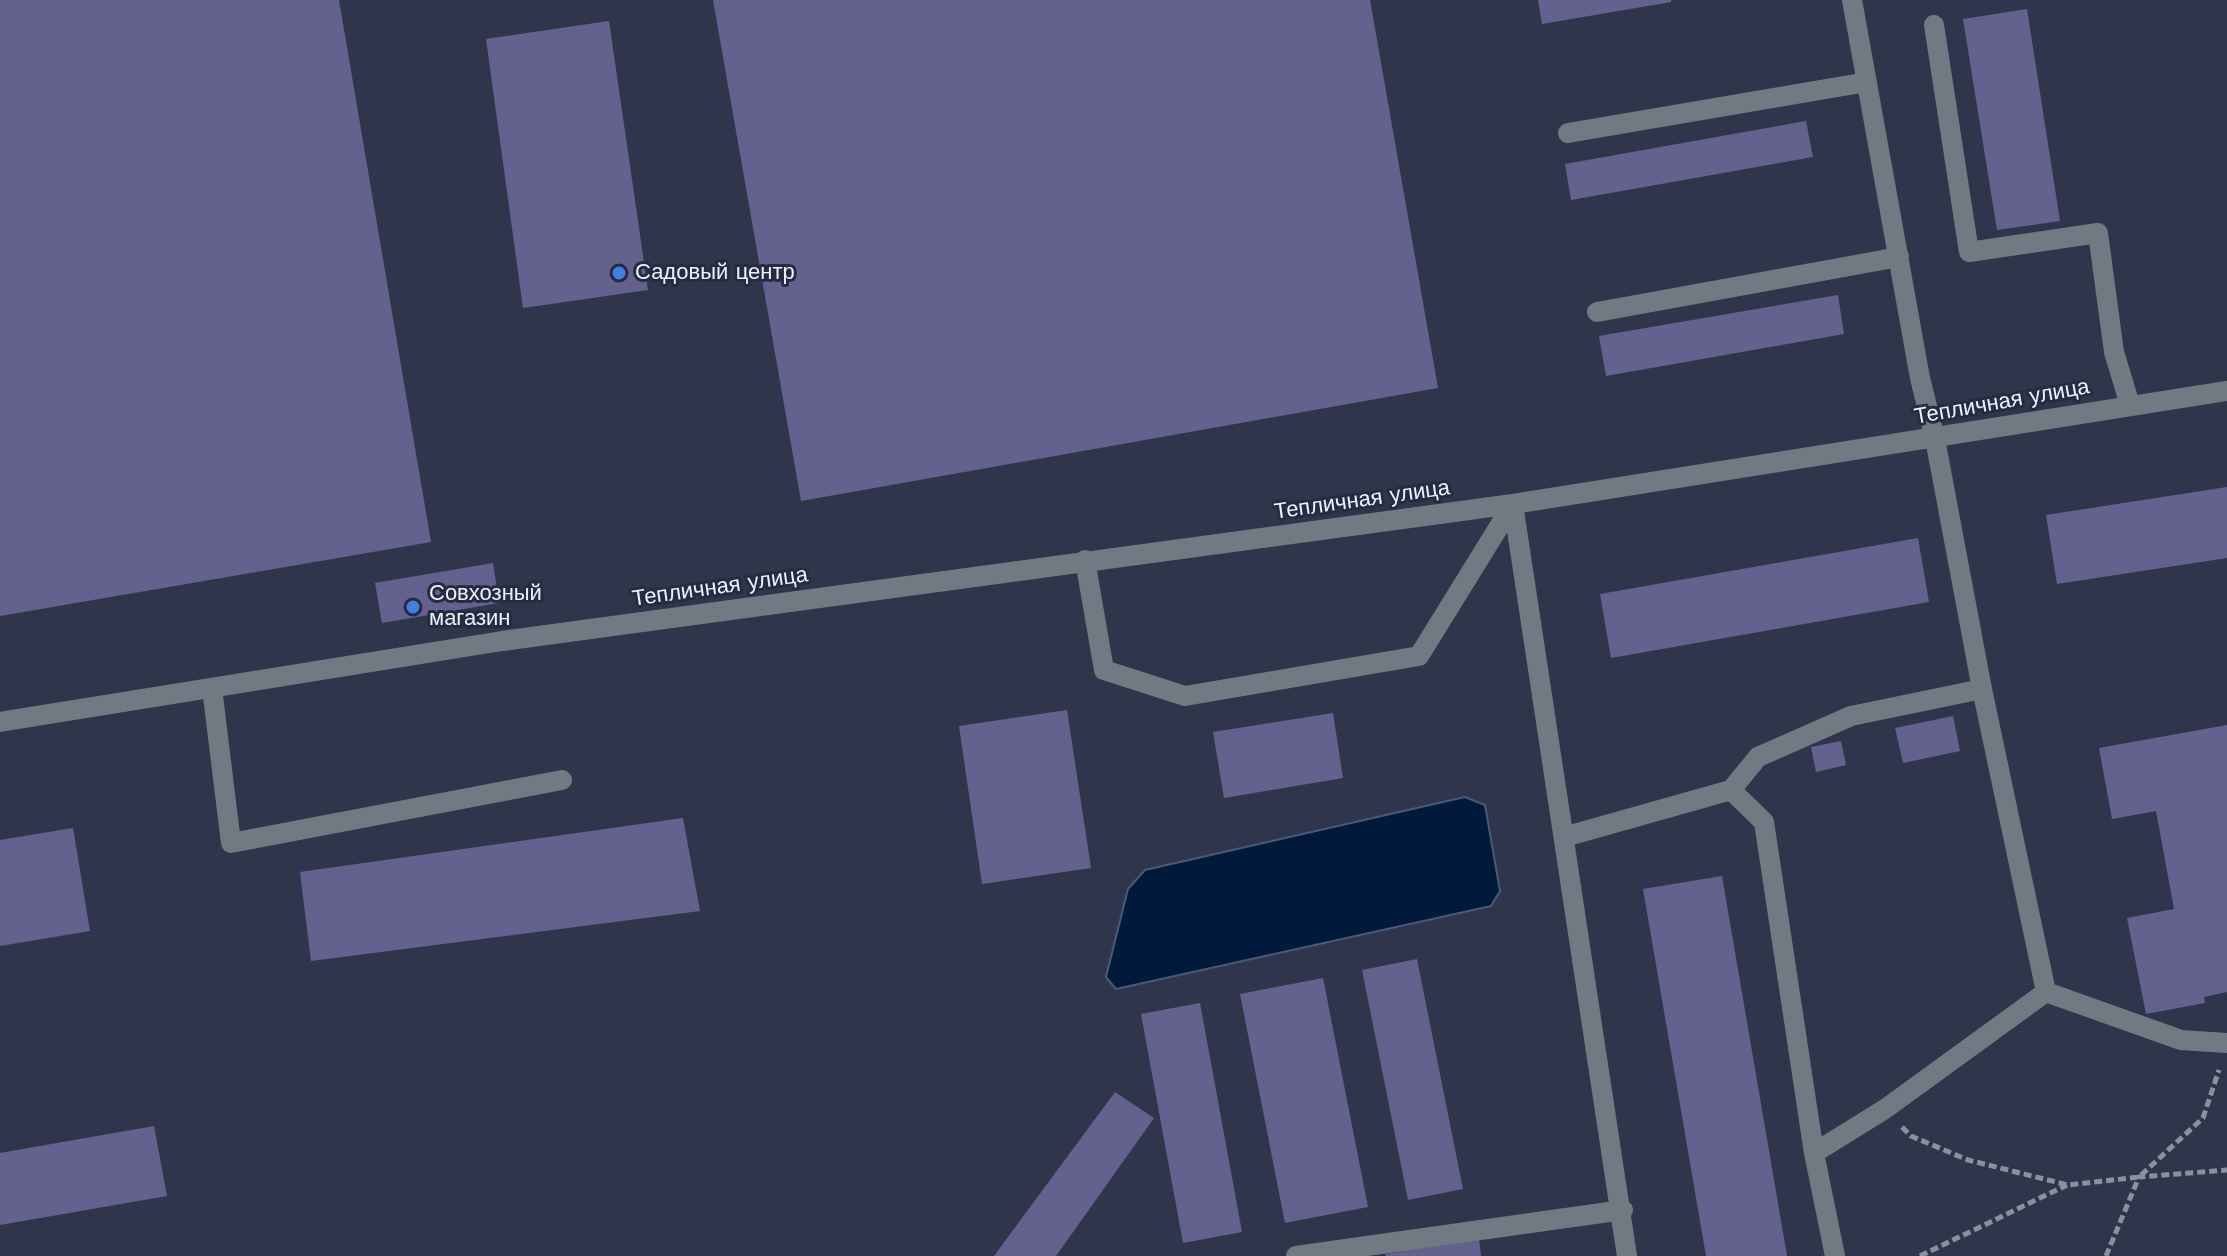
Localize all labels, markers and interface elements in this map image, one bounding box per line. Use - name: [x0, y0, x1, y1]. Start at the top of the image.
- place label: Садовый центр: [635, 260, 795, 286]
- marker: Садовый центр: [610, 264, 628, 282]
- street label: Тепличная улица: [1912, 374, 2092, 430]
- street label: Тепличная улица: [1272, 475, 1452, 525]
- street label: Тепличная улица: [630, 562, 810, 612]
- place label: Совхозный магазин: [429, 581, 542, 632]
- marker: Совхозный магазин: [404, 598, 422, 616]

